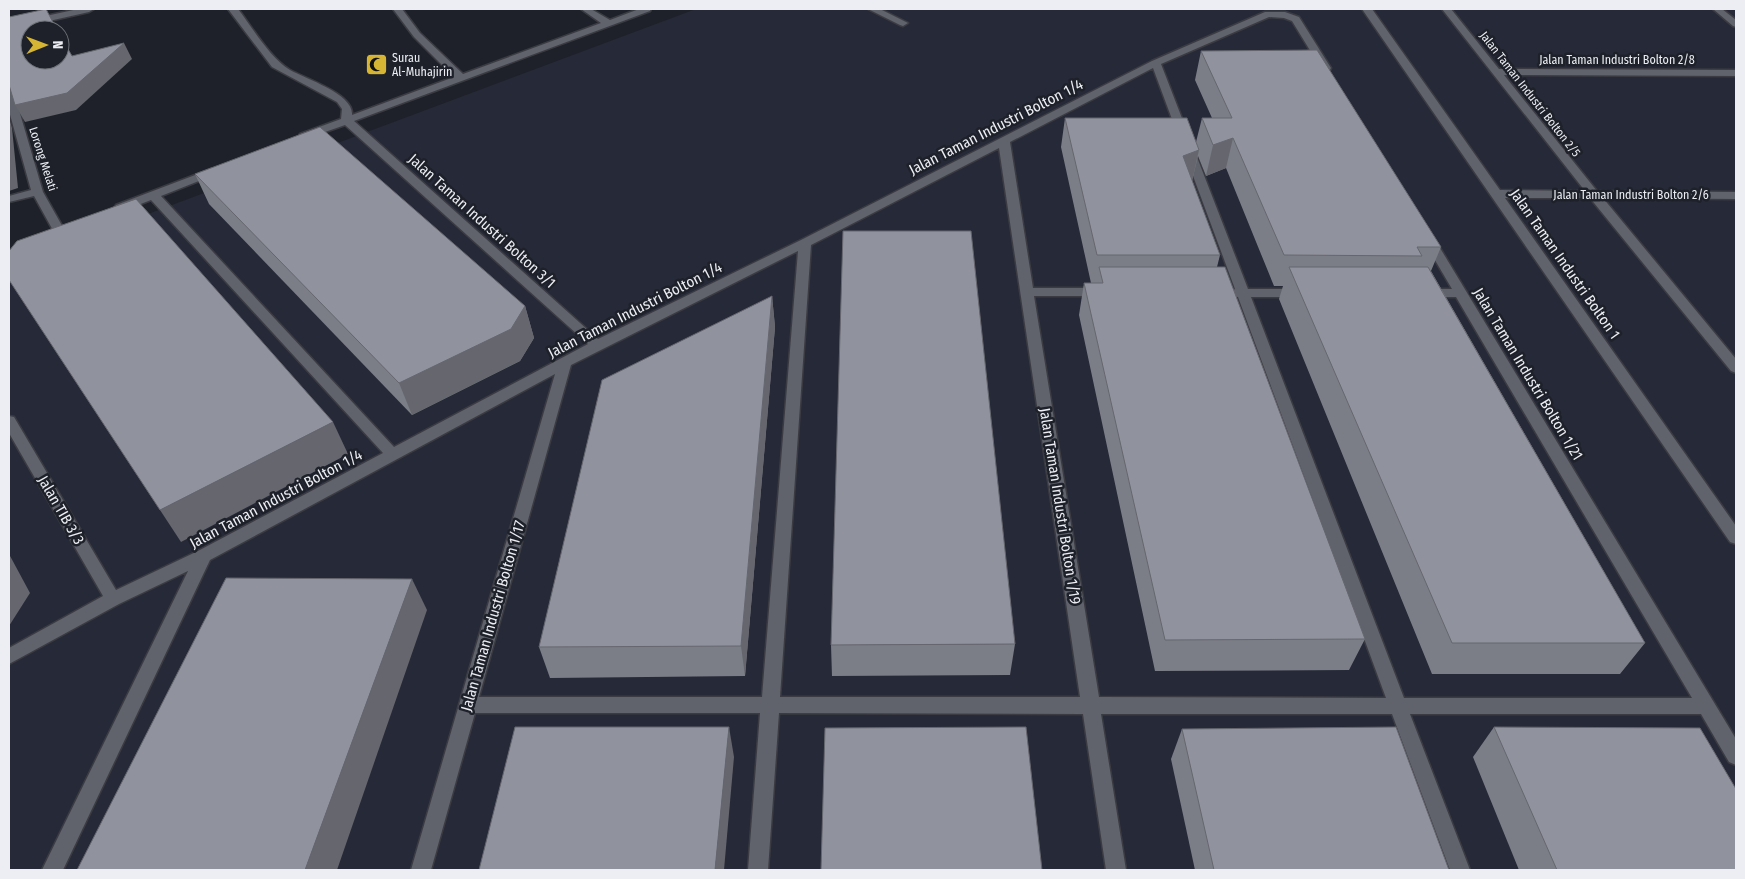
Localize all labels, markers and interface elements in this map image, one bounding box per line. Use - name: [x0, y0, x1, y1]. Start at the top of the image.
- north arrow: [20, 20, 70, 70]
- street label: Jalan Taman Industri Bolton 2/5: [1477, 29, 1584, 160]
- text: N: [49, 40, 66, 49]
- place label: Surau Al-Muhajirin: [392, 51, 452, 79]
- mosque icon: Surau Al-Muhajirin: [364, 53, 388, 77]
- street label: Jalan Taman Industri Bolton 2/8: [1539, 53, 1695, 67]
- street label: Jalan Taman Industri Bolton 1/4: [906, 75, 1086, 179]
- street label: Lorong Melati: [26, 125, 60, 193]
- street label: Jalan Taman Industri Bolton 3/1: [405, 150, 559, 292]
- street label: Jalan Taman Industri Bolton 1: [1506, 185, 1624, 343]
- street label: Jalan Taman Industri Bolton 2/6: [1553, 188, 1709, 202]
- street label: Jalan Taman Industri Bolton 1/4: [545, 258, 725, 362]
- street label: Jalan Taman Industri Bolton 1/21: [1469, 285, 1587, 463]
- street label: Jalan Taman Industri Bolton 1/19: [1036, 407, 1084, 605]
- street label: Jalan Taman Industri Bolton 1/4: [187, 446, 365, 552]
- street label: Jalan TIB 3/3: [34, 472, 88, 548]
- street label: Jalan Taman Industri Bolton 1/17: [457, 519, 529, 713]

